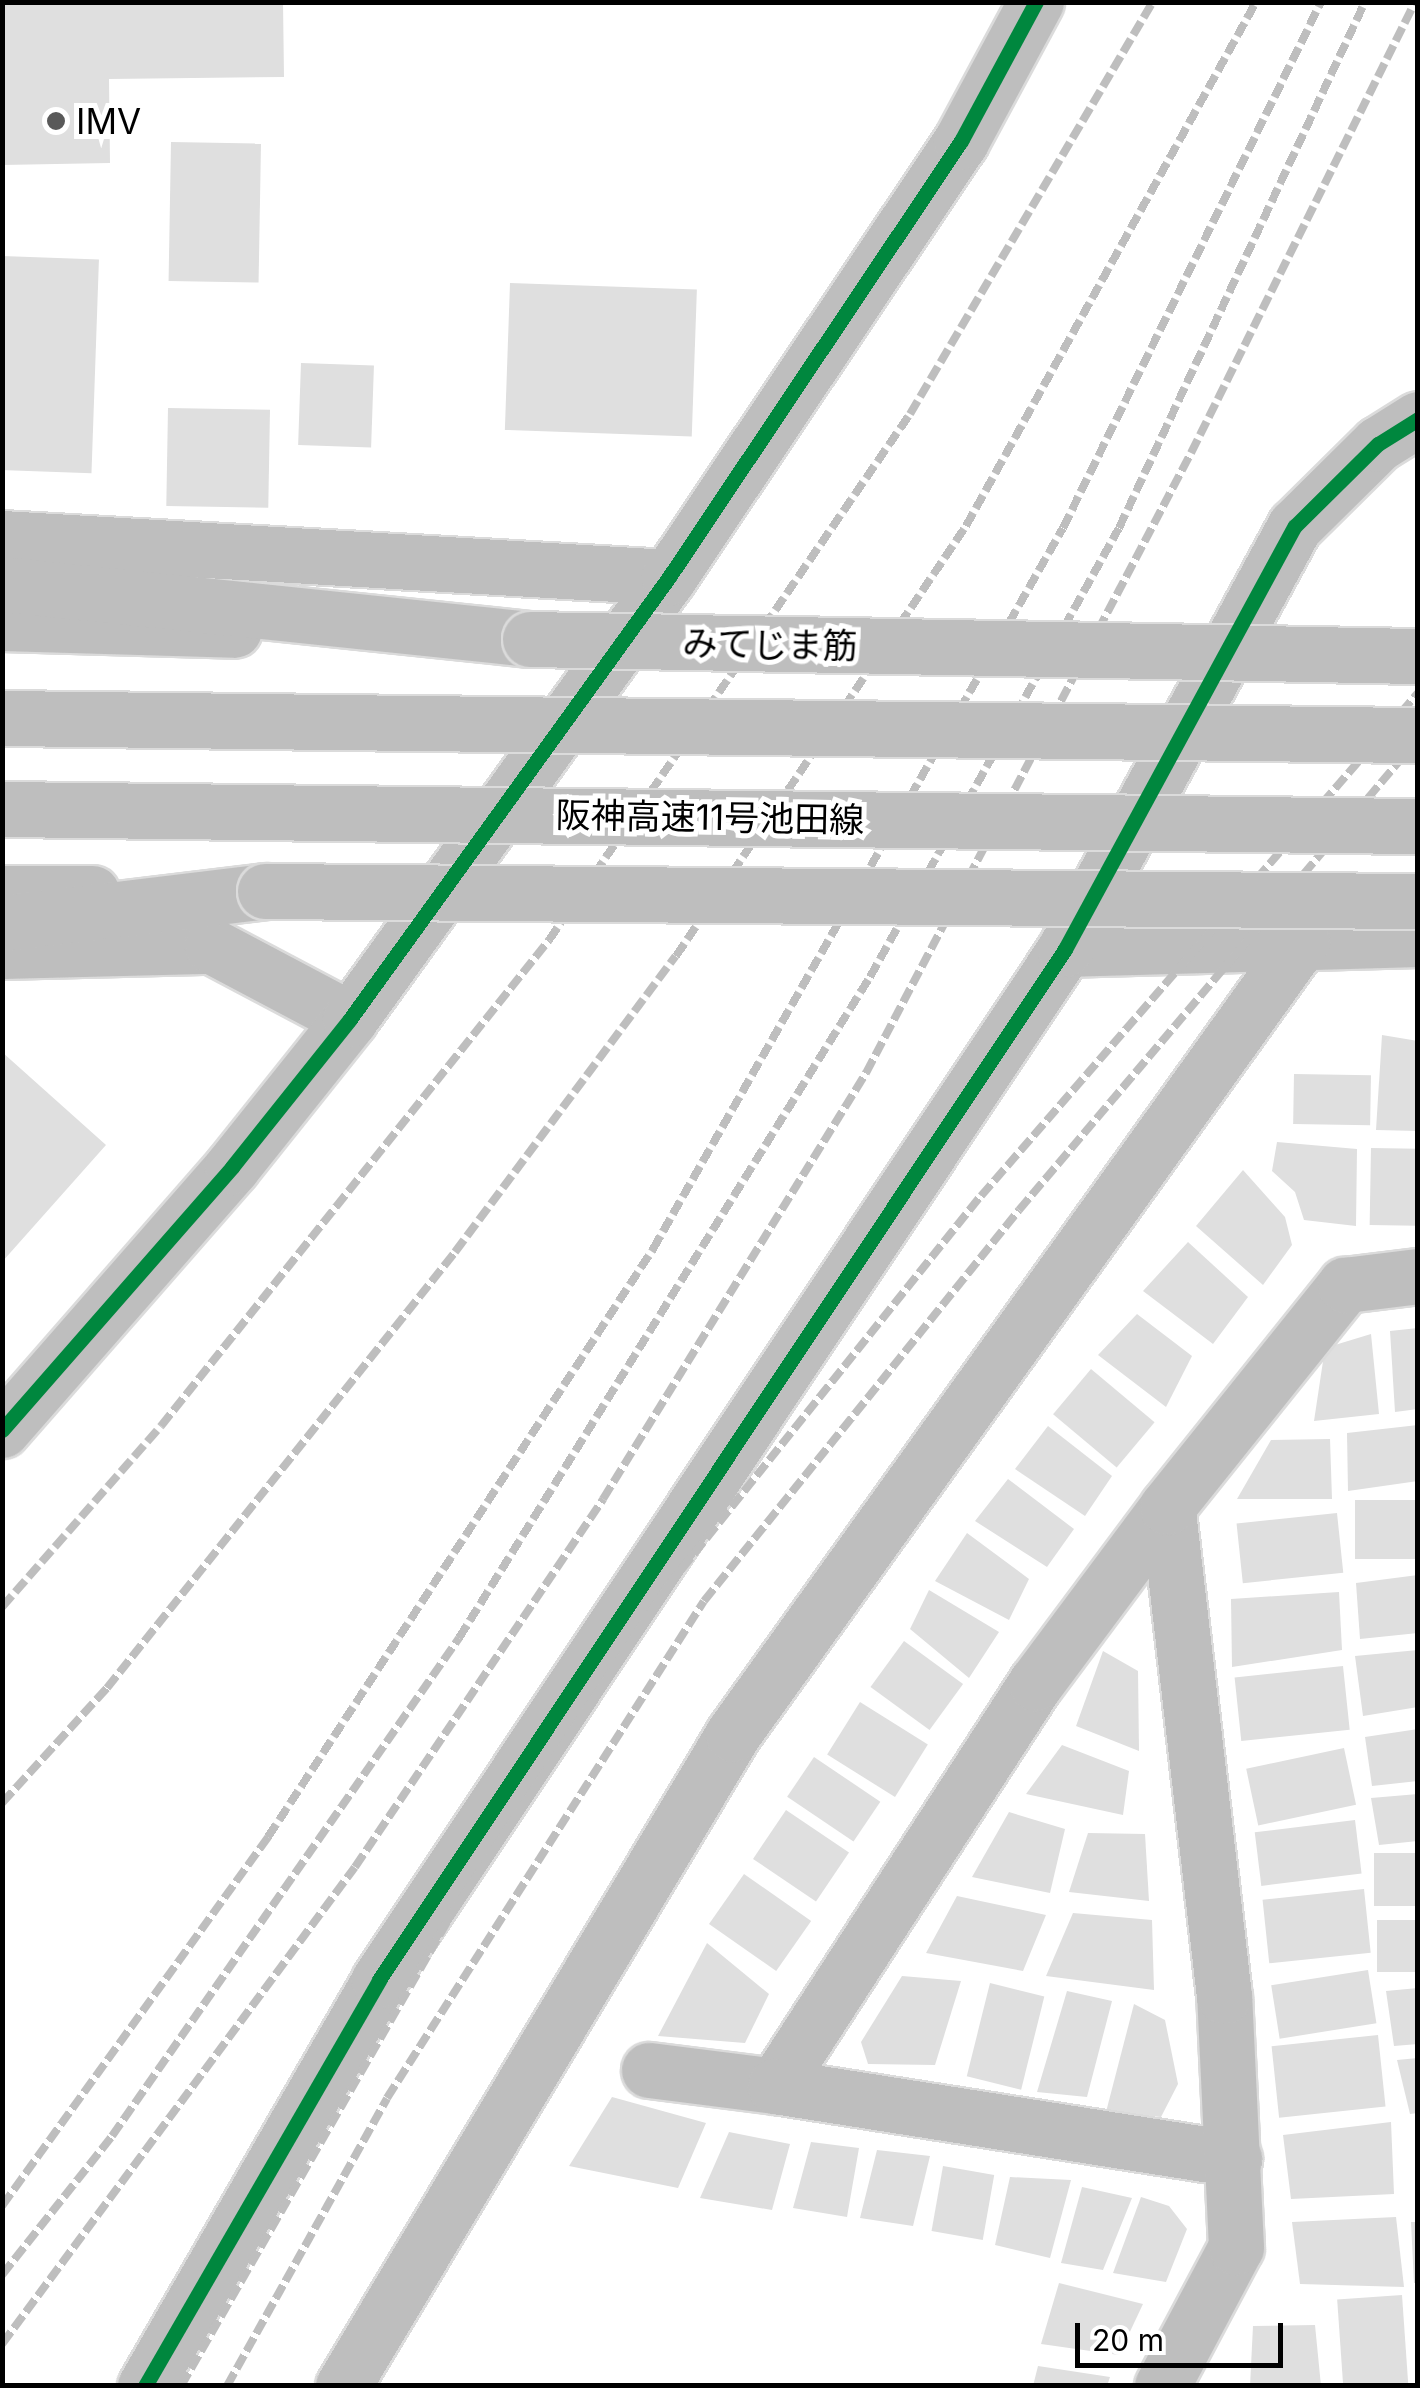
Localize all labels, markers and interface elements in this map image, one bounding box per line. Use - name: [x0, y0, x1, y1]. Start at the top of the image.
- place label: IMV: [76, 100, 141, 142]
- marker: IMV: [45, 110, 67, 132]
- street label: みてじま筋: [682, 621, 858, 667]
- street label: 阪神高速11号池田線: [555, 793, 865, 841]
- scale bar: [1080, 2303, 1288, 2365]
- text: 20 m: [1092, 2322, 1164, 2358]

